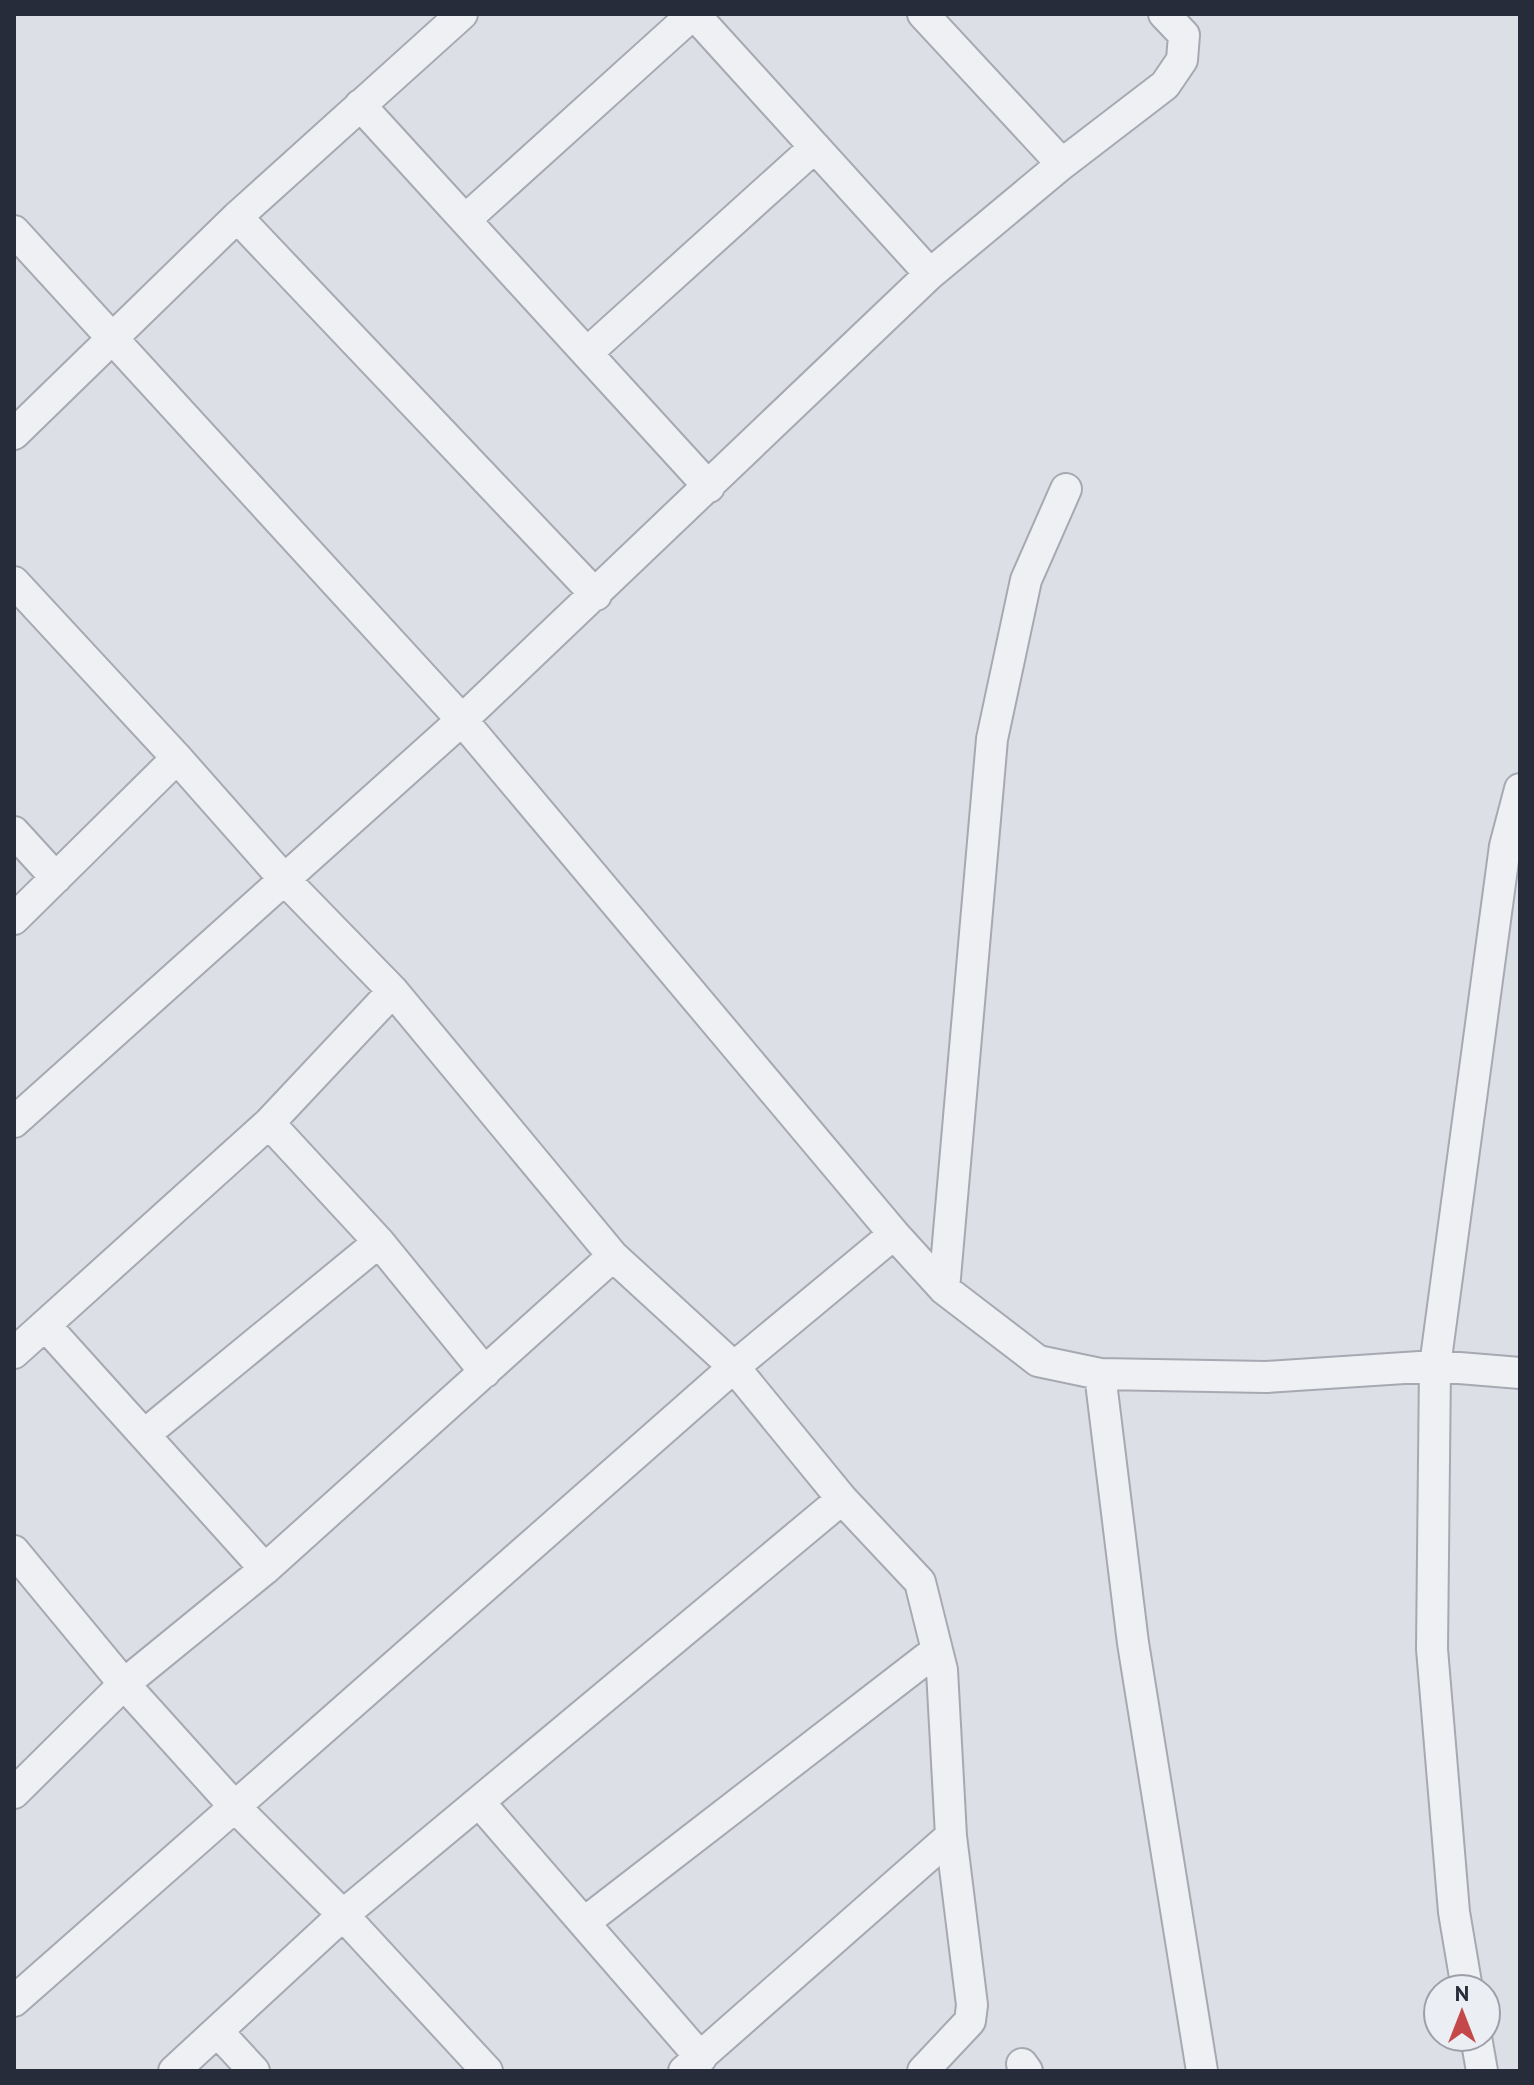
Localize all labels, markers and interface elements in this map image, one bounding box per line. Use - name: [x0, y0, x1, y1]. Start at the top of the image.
- north arrow: [1422, 1973, 1502, 2053]
- text: N: [1455, 1979, 1469, 2007]

